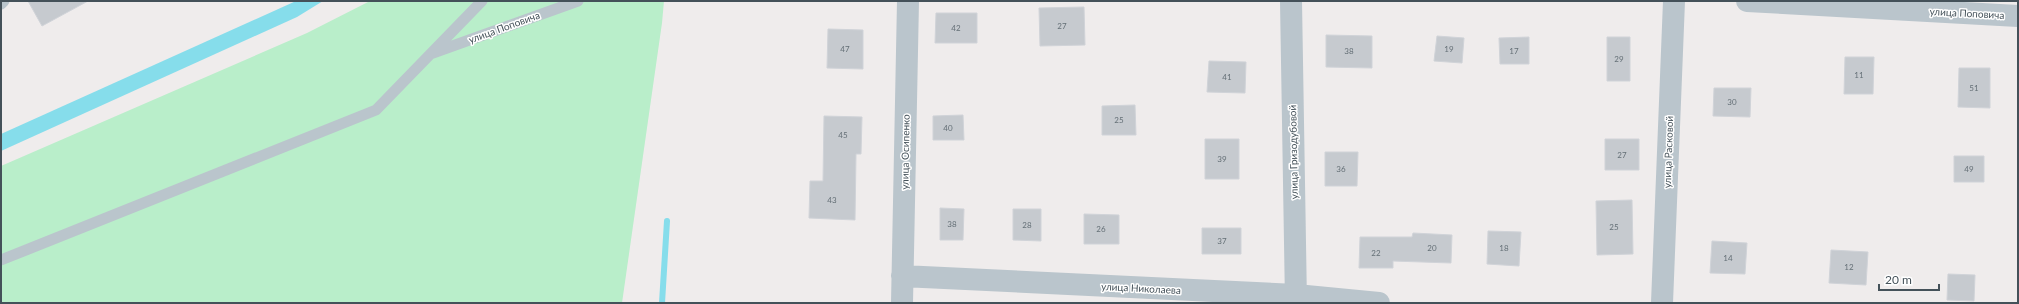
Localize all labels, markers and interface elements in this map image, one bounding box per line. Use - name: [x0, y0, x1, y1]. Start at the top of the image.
- street label: улица Поповича: [1929, 5, 2005, 21]
- street label: улица Поповича: [467, 9, 541, 45]
- house number: 27: [1057, 21, 1067, 31]
- house number: 42: [951, 23, 961, 33]
- house number: 47: [840, 44, 850, 54]
- house number: 19: [1444, 44, 1454, 54]
- house number: 38: [1344, 46, 1354, 56]
- house number: 17: [1509, 46, 1519, 56]
- house number: 29: [1614, 54, 1624, 64]
- house number: 11: [1854, 70, 1864, 80]
- house number: 41: [1222, 72, 1232, 82]
- house number: 51: [1969, 83, 1979, 93]
- house number: 30: [1727, 97, 1737, 107]
- street label: улица Гризодубовой: [1286, 104, 1300, 199]
- street label: улица Осипенко: [898, 114, 912, 190]
- house number: 25: [1114, 115, 1124, 125]
- street label: улица Расковой: [1661, 115, 1675, 188]
- house number: 40: [943, 123, 953, 133]
- house number: 45: [838, 130, 848, 140]
- house number: 27: [1617, 150, 1627, 160]
- house number: 39: [1217, 154, 1227, 164]
- house number: 36: [1336, 164, 1346, 174]
- house number: 49: [1964, 164, 1974, 174]
- house number: 43: [827, 195, 837, 205]
- house number: 38: [947, 219, 957, 229]
- house number: 28: [1022, 220, 1032, 230]
- house number: 25: [1609, 222, 1619, 232]
- house number: 26: [1096, 224, 1106, 234]
- house number: 37: [1217, 236, 1227, 246]
- house number: 20: [1427, 243, 1437, 253]
- house number: 18: [1499, 243, 1509, 253]
- house number: 22: [1371, 248, 1381, 258]
- house number: 14: [1723, 253, 1733, 263]
- house number: 12: [1844, 262, 1854, 272]
- scale bar: [1879, 266, 1939, 292]
- text: 20 m: [1885, 272, 1912, 287]
- street label: улица Николаева: [1101, 280, 1181, 296]

